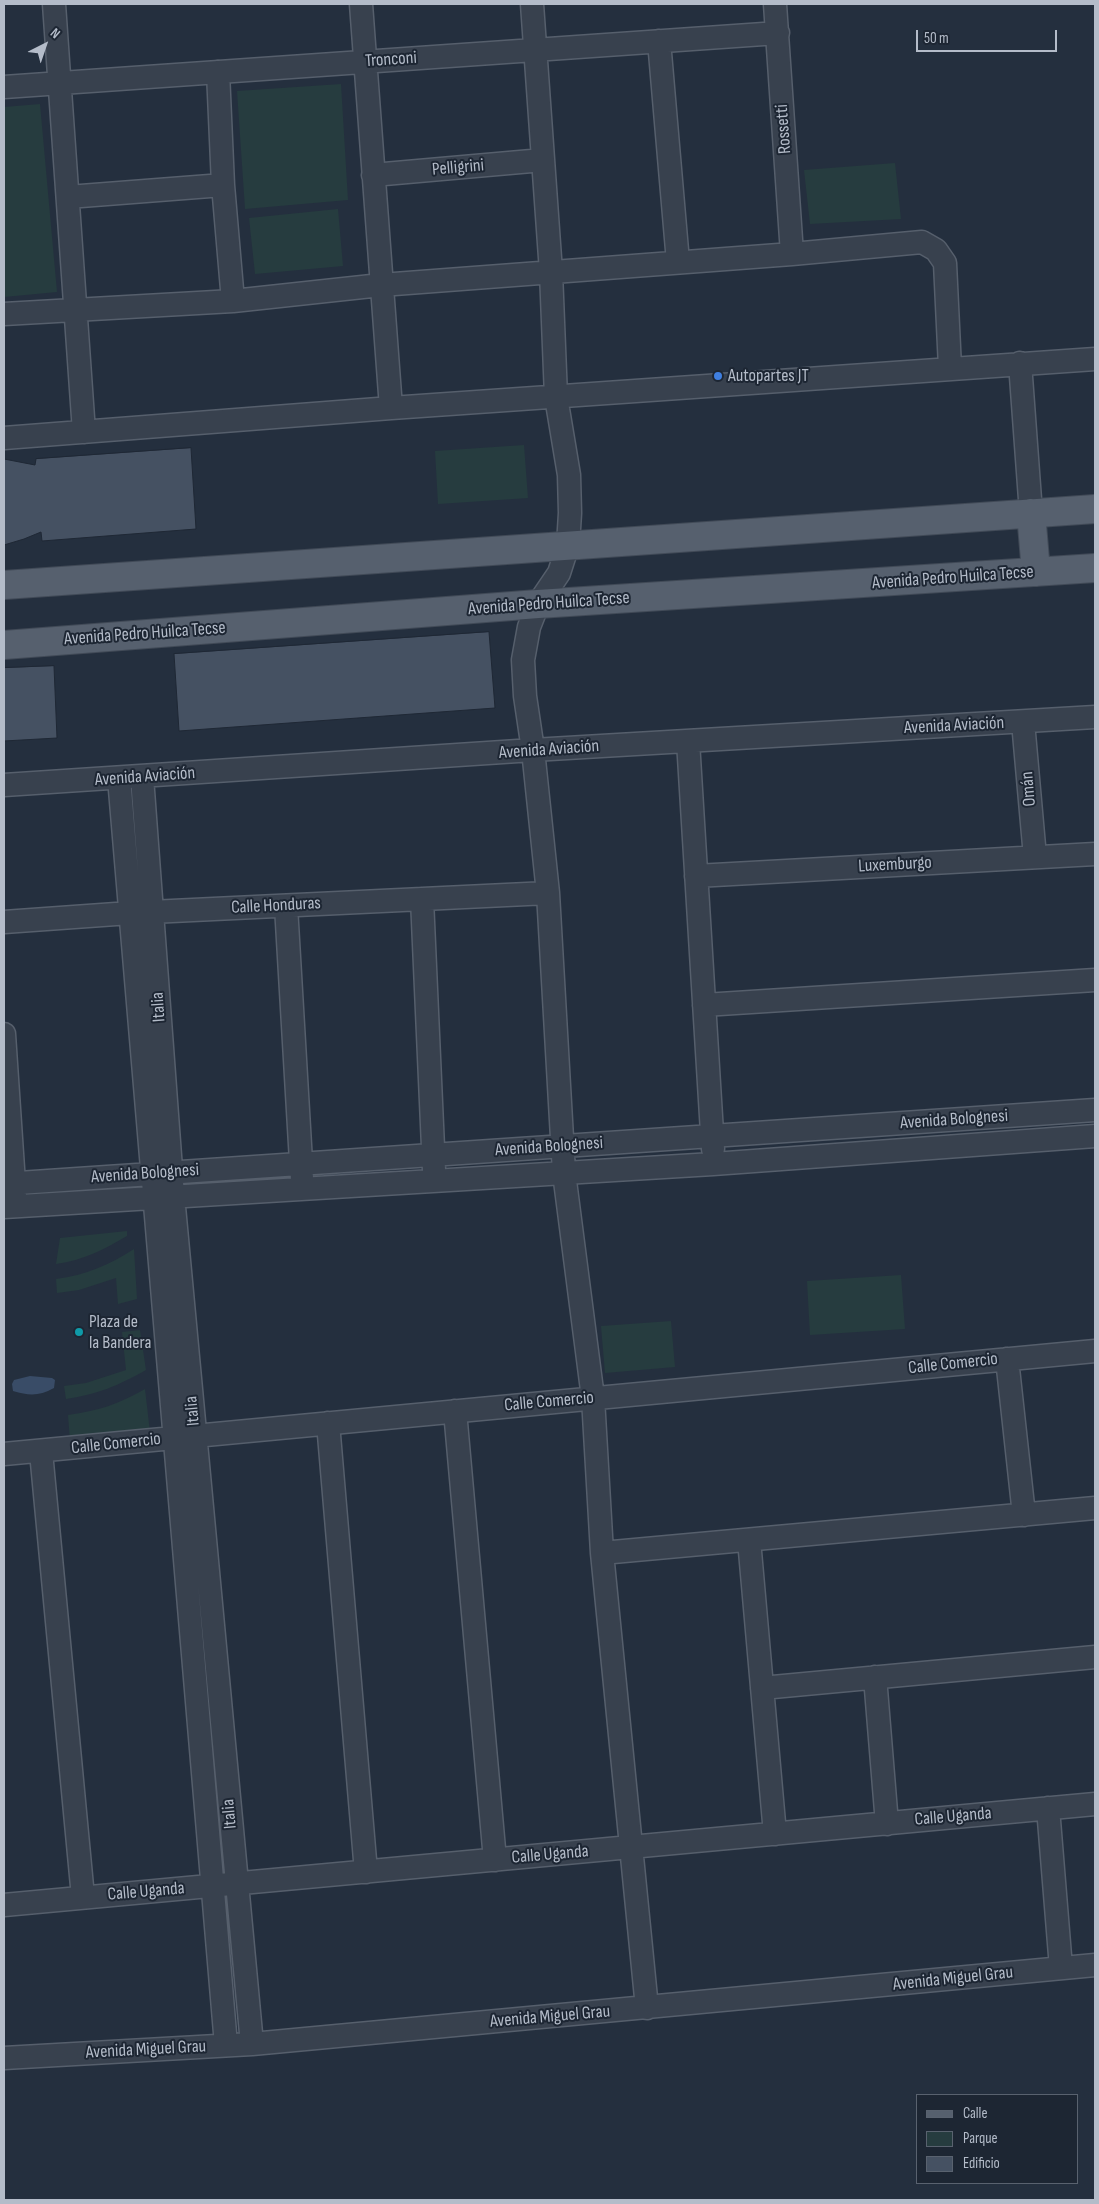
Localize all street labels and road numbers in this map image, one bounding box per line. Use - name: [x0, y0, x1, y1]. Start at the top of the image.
- street label: Tronconi: [364, 47, 418, 73]
- street label: Rossetti: [771, 103, 797, 155]
- street label: Pelligrini: [431, 155, 485, 181]
- street label: Avenida Pedro Huilca Tecse: [872, 562, 1034, 594]
- street label: Avenida Pedro Huilca Tecse: [468, 588, 630, 620]
- street label: Avenida Pedro Huilca Tecse: [64, 618, 226, 650]
- street label: Avenida Aviación: [903, 713, 1005, 739]
- street label: Avenida Aviación: [498, 736, 600, 764]
- street label: Avenida Aviación: [94, 763, 196, 791]
- street label: Omán: [1017, 771, 1041, 807]
- street label: Luxemburgo: [858, 852, 932, 878]
- street label: Calle Honduras: [231, 893, 321, 919]
- street label: Italia: [147, 991, 171, 1023]
- street label: Avenida Bolognesi: [899, 1105, 1009, 1135]
- street label: Avenida Bolognesi: [494, 1132, 604, 1162]
- street label: Avenida Bolognesi: [90, 1159, 200, 1189]
- street label: Calle Comercio: [907, 1349, 999, 1379]
- street label: Calle Comercio: [503, 1387, 595, 1417]
- street label: Italia: [181, 1395, 205, 1427]
- street label: Calle Comercio: [70, 1429, 162, 1459]
- street label: Italia: [218, 1798, 242, 1830]
- street label: Calle Uganda: [914, 1803, 992, 1831]
- street label: Calle Uganda: [511, 1841, 589, 1869]
- street label: Calle Uganda: [107, 1878, 185, 1906]
- street label: Avenida Miguel Grau: [892, 1962, 1014, 1996]
- street label: Avenida Miguel Grau: [489, 2001, 611, 2033]
- street label: Avenida Miguel Grau: [85, 2036, 207, 2064]

